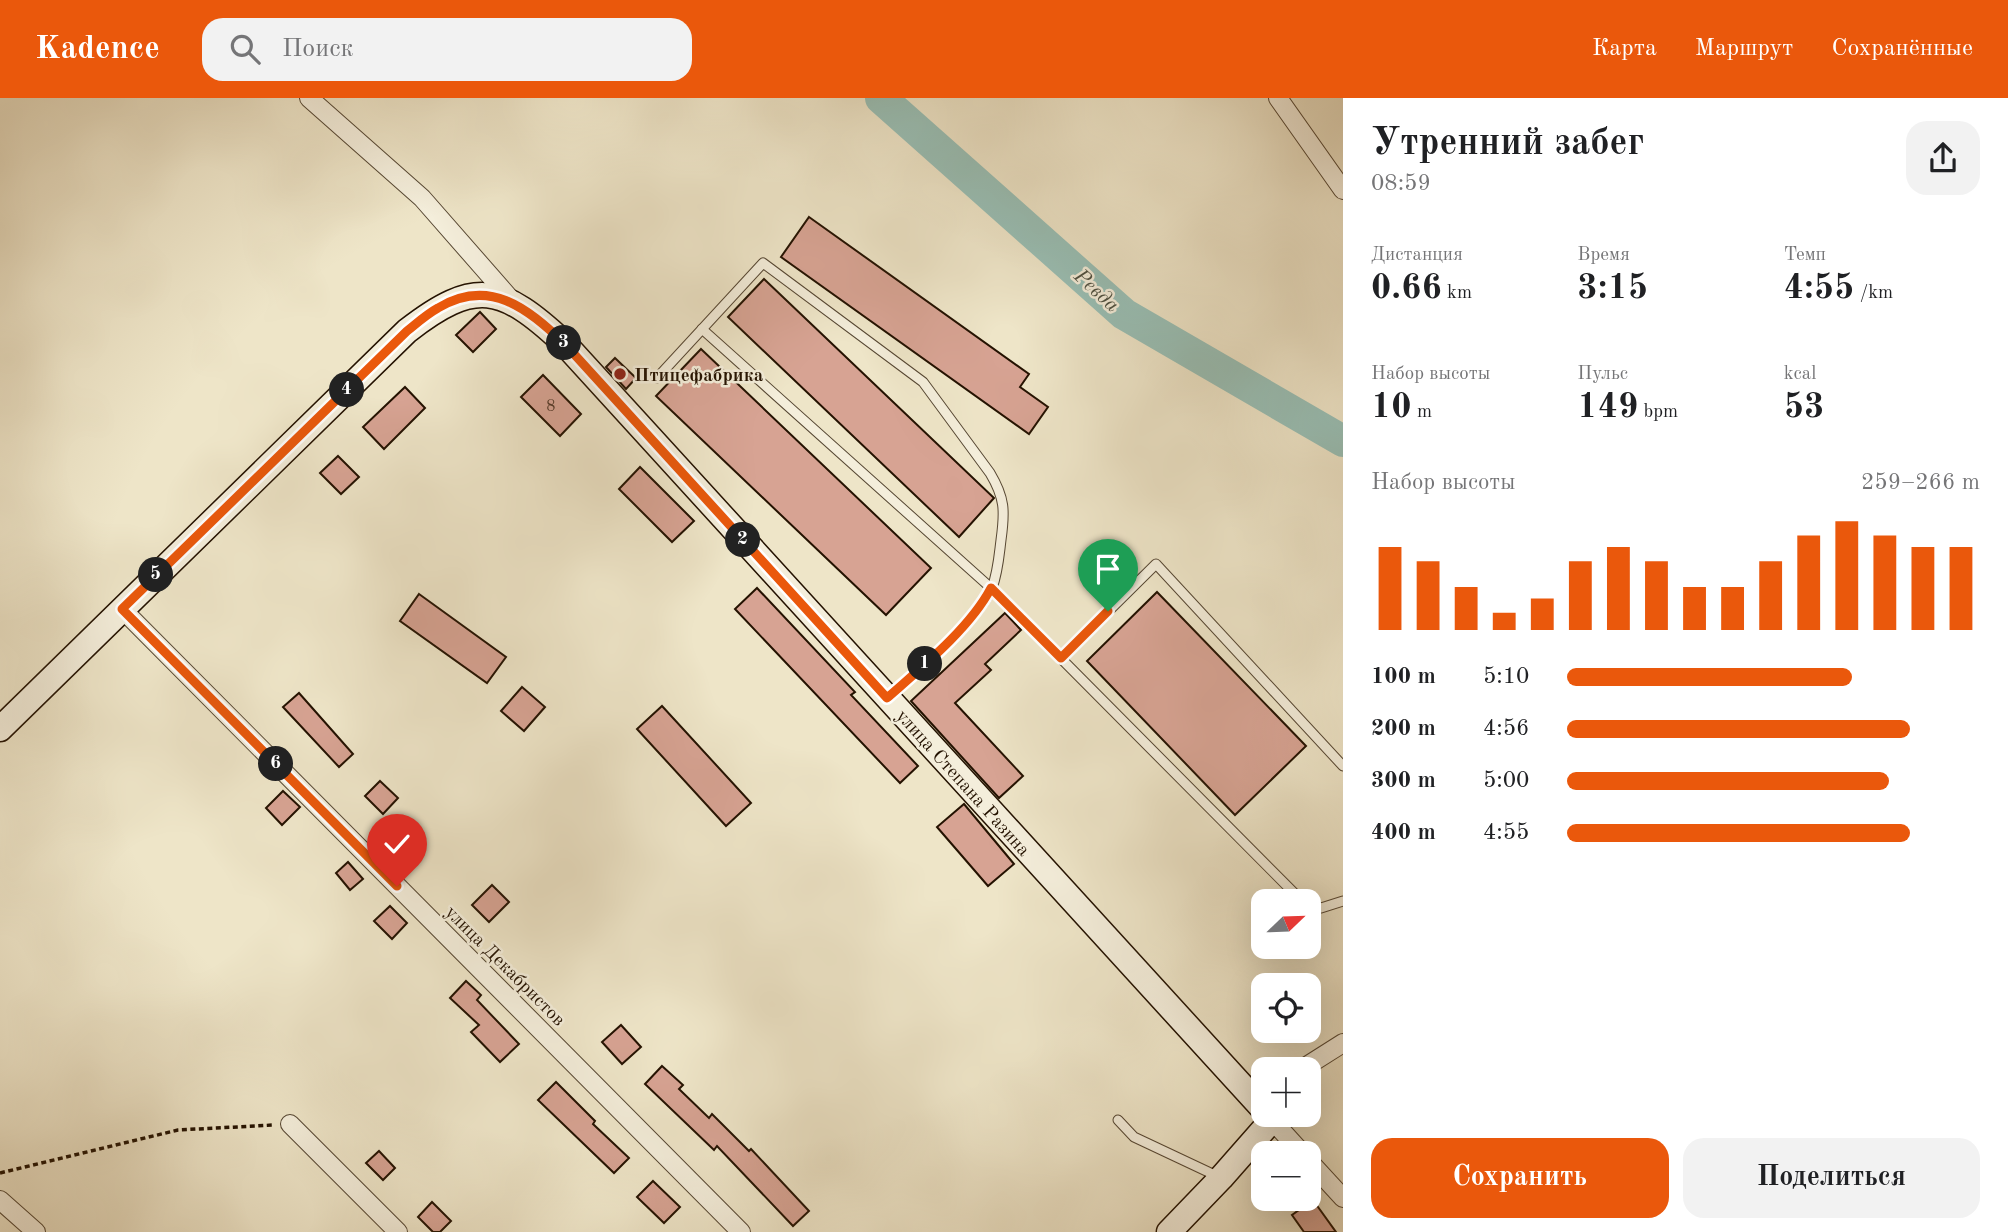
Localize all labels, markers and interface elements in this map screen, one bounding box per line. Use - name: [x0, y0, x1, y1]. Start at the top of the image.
- search box: [202, 18, 692, 81]
- icon: search: [226, 30, 264, 68]
- text: Kadence: [35, 33, 160, 66]
- text: Поиск: [282, 36, 354, 62]
- text: Карта: [1592, 37, 1657, 61]
- text: Маршрут: [1695, 37, 1793, 61]
- text: Сохранённые: [1831, 37, 1973, 61]
- button: share: [1906, 121, 1980, 195]
- text: Утренний забег: [1371, 125, 1644, 163]
- text: 08:59: [1371, 172, 1431, 195]
- text: Дистанция: [1371, 246, 1463, 265]
- text: Время: [1577, 246, 1630, 265]
- text: Темп: [1784, 246, 1826, 265]
- water label: Ревда: [1069, 265, 1123, 317]
- text: 0.66: [1371, 271, 1442, 306]
- text: 3:15: [1577, 271, 1648, 306]
- text: 4:55: [1784, 271, 1854, 306]
- text: km: [1442, 284, 1472, 303]
- text: /km: [1854, 284, 1893, 303]
- pin: 3: [546, 326, 582, 360]
- text: 3: [558, 333, 569, 352]
- text: Набор высоты: [1371, 365, 1490, 384]
- text: Пульс: [1577, 365, 1628, 384]
- text: kcal: [1784, 365, 1816, 384]
- marker: Птицефабрика: [612, 366, 628, 382]
- place label: Птицефабрика: [634, 367, 764, 386]
- pin: 4: [330, 372, 364, 408]
- text: 4: [341, 380, 352, 399]
- text: 10: [1371, 390, 1412, 425]
- text: 149: [1577, 390, 1638, 425]
- text: 53: [1784, 390, 1824, 425]
- house number: 8: [546, 399, 556, 415]
- text: m: [1412, 403, 1432, 422]
- text: bpm: [1638, 403, 1678, 422]
- text: Набор высоты: [1371, 471, 1515, 494]
- text: 259–266 m: [1861, 471, 1980, 494]
- pin: 2: [726, 522, 760, 558]
- text: 2: [737, 530, 748, 549]
- pin: [1078, 539, 1138, 611]
- icon: arrive: [1089, 550, 1127, 588]
- pin: 5: [138, 558, 174, 592]
- text: 5: [150, 565, 161, 584]
- pin: 1: [908, 646, 942, 682]
- text: 1: [919, 654, 930, 673]
- text: 100 m: [1371, 665, 1436, 688]
- text: 5:10: [1483, 665, 1529, 688]
- street label: улица Степана Разина: [892, 707, 1033, 861]
- text: 200 m: [1371, 717, 1436, 740]
- text: 4:56: [1483, 717, 1529, 740]
- pin: 6: [258, 746, 294, 782]
- text: 6: [270, 754, 281, 773]
- text: 300 m: [1371, 769, 1436, 792]
- text: 5:00: [1483, 769, 1529, 792]
- pin: [367, 814, 427, 886]
- text: 400 m: [1371, 821, 1436, 844]
- text: 4:55: [1483, 821, 1529, 844]
- icon: check: [378, 825, 416, 863]
- north arrow: [1251, 889, 1321, 959]
- map controls: [1251, 889, 1321, 1211]
- street label: улица Декабристов: [441, 903, 568, 1030]
- button: locate: [1251, 973, 1321, 1043]
- button: +: [1251, 1057, 1321, 1127]
- button: Сохранить: [1371, 1138, 1669, 1218]
- button: Поделиться: [1683, 1138, 1980, 1218]
- button: −: [1251, 1141, 1321, 1211]

